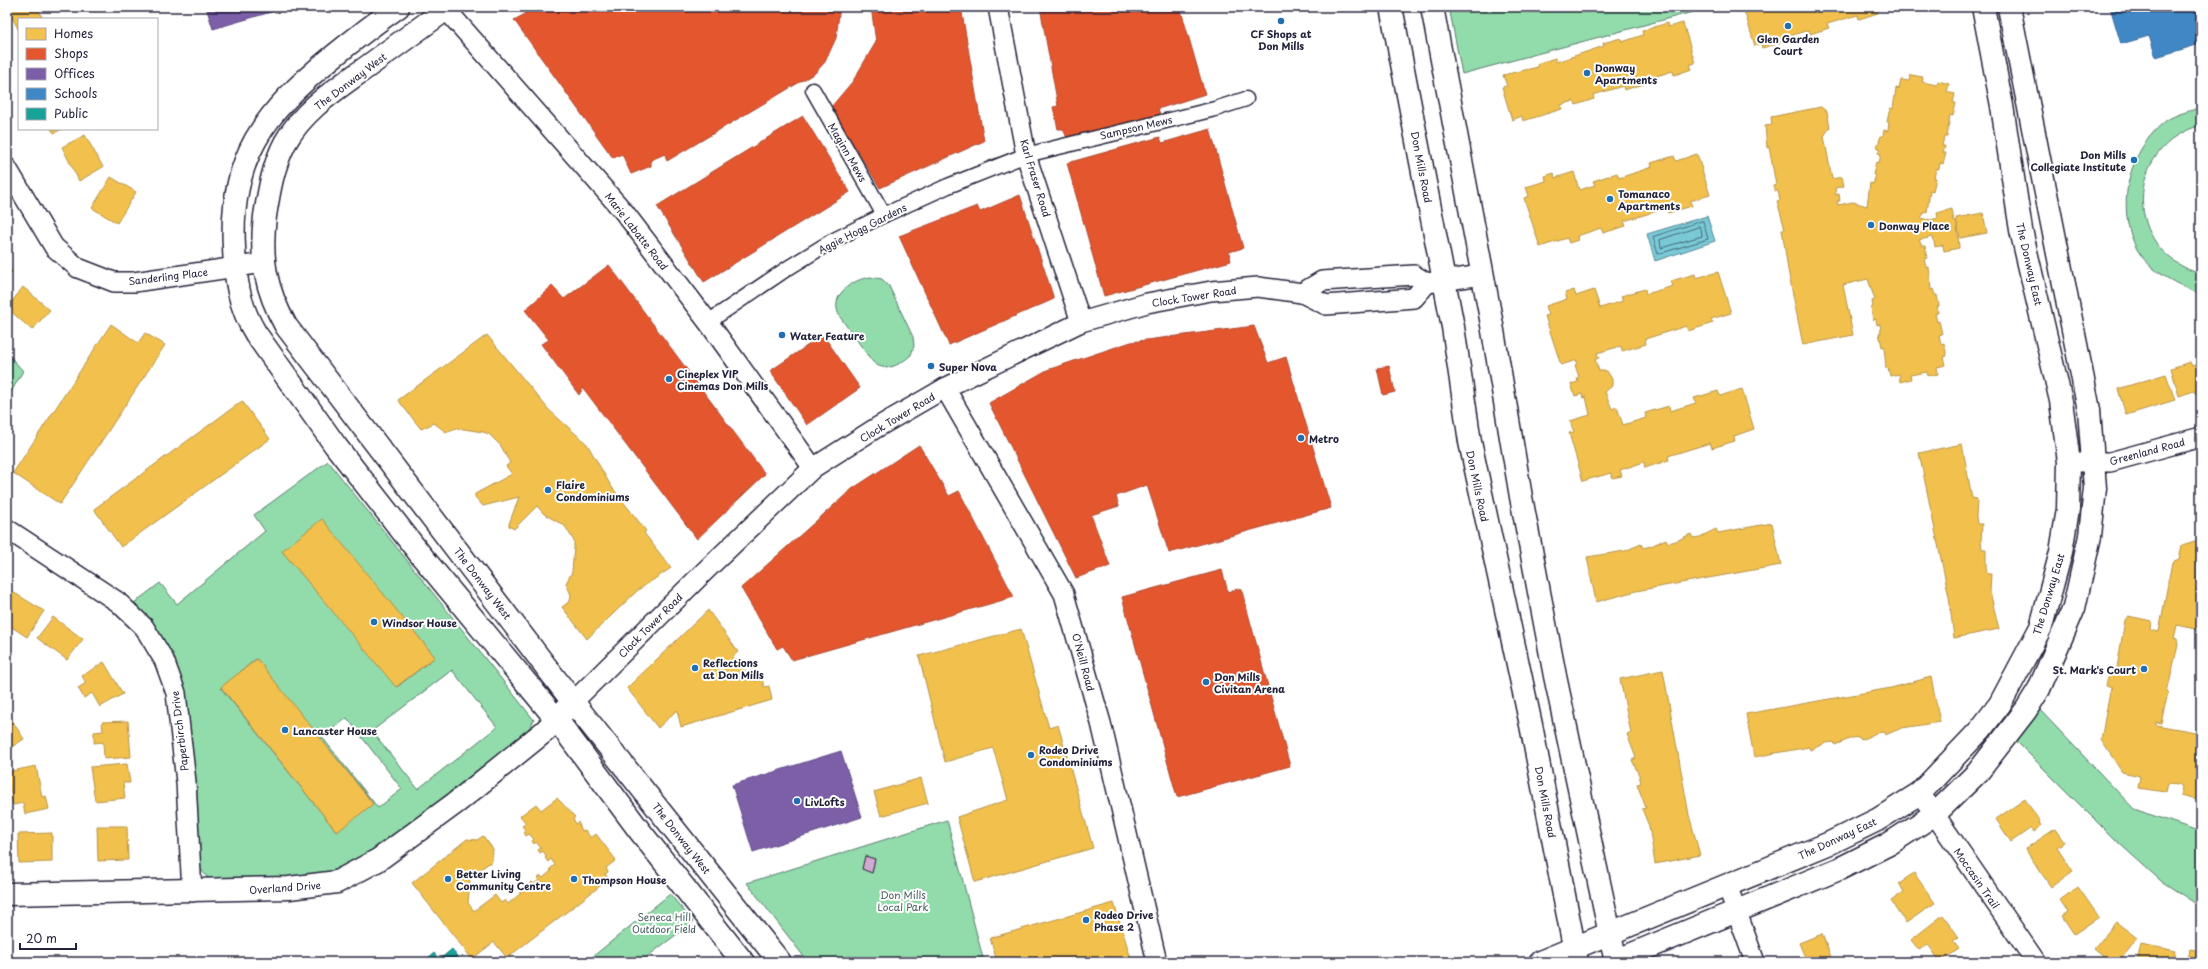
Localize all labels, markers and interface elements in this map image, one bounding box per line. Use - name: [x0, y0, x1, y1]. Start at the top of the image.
- marker: CF Shops at Don Mills: [1276, 16, 1286, 26]
- legend: [18, 18, 158, 130]
- marker: Glen Garden Court: [1783, 21, 1793, 31]
- text: Homes: [54, 24, 93, 42]
- place label: CF Shops at Don Mills: [1250, 26, 1312, 53]
- place label: Glen Garden Court: [1757, 31, 1819, 58]
- text: Shops: [54, 44, 89, 62]
- street label: The Donway West: [311, 49, 389, 113]
- place label: Donway Apartments: [1595, 60, 1657, 87]
- text: Offices: [54, 64, 95, 82]
- marker: Donway Apartments: [1582, 68, 1592, 78]
- text: Schools: [54, 84, 98, 102]
- text: Public: [54, 104, 88, 122]
- street label: Sampson Mews: [1098, 111, 1174, 143]
- street label: Maginn Mews: [825, 120, 871, 185]
- street label: Don Mills Road: [1408, 130, 1436, 204]
- street label: Karl Fraser Road: [1017, 137, 1055, 219]
- place label: Don Mills Collegiate Institute: [2030, 147, 2127, 174]
- marker: Don Mills Collegiate Institute: [2129, 155, 2139, 165]
- place label: Tomanaco Apartments: [1618, 186, 1680, 213]
- street label: Marie Labatte Road: [602, 189, 672, 273]
- marker: Tomanaco Apartments: [1605, 194, 1615, 204]
- street label: Aggie Hogg Gardens: [815, 199, 909, 257]
- place label: Donway Place: [1879, 218, 1950, 234]
- marker: Donway Place: [1866, 220, 1876, 230]
- street label: The Donway East: [2013, 221, 2047, 307]
- street label: Sanderling Place: [127, 264, 209, 288]
- street label: Clock Tower Road: [1151, 282, 1238, 310]
- place label: Water Feature: [790, 328, 865, 343]
- marker: Water Feature: [777, 330, 787, 340]
- place label: Super Nova: [939, 359, 997, 374]
- marker: Super Nova: [926, 361, 936, 371]
- place label: Cineplex VIP Cinemas Don Mills: [677, 366, 769, 393]
- marker: Cineplex VIP Cinemas Don Mills: [664, 374, 674, 384]
- street label: Clock Tower Road: [857, 388, 938, 445]
- place label: Metro: [1309, 431, 1339, 446]
- marker: Metro: [1296, 433, 1306, 443]
- street label: Greenland Road: [2108, 434, 2187, 468]
- street label: Don Mills Road: [1463, 449, 1493, 523]
- place label: Flaire Condominiums: [556, 477, 630, 504]
- marker: Flaire Condominiums: [543, 485, 553, 495]
- street label: The Donway West: [451, 544, 515, 622]
- street label: The Donway East: [2028, 551, 2068, 637]
- street label: Clock Tower Road: [614, 589, 686, 661]
- place label: Windsor House: [382, 615, 457, 630]
- marker: Windsor House: [369, 617, 379, 627]
- street label: O'Neill Road: [1069, 631, 1099, 693]
- place label: Reflections at Don Mills: [703, 655, 764, 682]
- place label: St. Mark's Court: [2053, 662, 2136, 677]
- marker: Reflections at Don Mills: [690, 663, 700, 673]
- marker: St. Mark's Court: [2139, 664, 2149, 674]
- place label: Don Mills Civitan Arena: [1214, 669, 1285, 696]
- marker: Don Mills Civitan Arena: [1201, 677, 1211, 687]
- street label: Paperbirch Drive: [167, 690, 191, 772]
- place label: Lancaster House: [293, 723, 378, 738]
- marker: Lancaster House: [280, 725, 290, 735]
- place label: Rodeo Drive Condominiums: [1039, 742, 1113, 769]
- marker: Rodeo Drive Condominiums: [1026, 750, 1036, 760]
- street label: Don Mills Road: [1532, 765, 1560, 839]
- place label: LivLofts: [805, 794, 845, 809]
- marker: LivLofts: [792, 796, 802, 806]
- street label: The Donway West: [649, 799, 715, 877]
- street label: The Donway East: [1795, 813, 1879, 863]
- street label: Moccasin Trail: [1951, 845, 2004, 911]
- place label: Better Living Community Centre: [456, 866, 551, 894]
- place label: Thompson House: [582, 872, 667, 887]
- marker: Better Living Community Centre: [443, 874, 453, 884]
- marker: Thompson House: [569, 874, 579, 884]
- street label: Overland Drive: [249, 877, 321, 897]
- park label: Don Mills Local Park: [877, 887, 929, 914]
- place label: Rodeo Drive Phase 2: [1094, 907, 1154, 934]
- park label: Seneca Hill Outdoor Field: [632, 909, 696, 936]
- marker: Rodeo Drive Phase 2: [1081, 915, 1091, 925]
- scale bar: [20, 925, 76, 951]
- text: 20 m: [26, 929, 57, 947]

